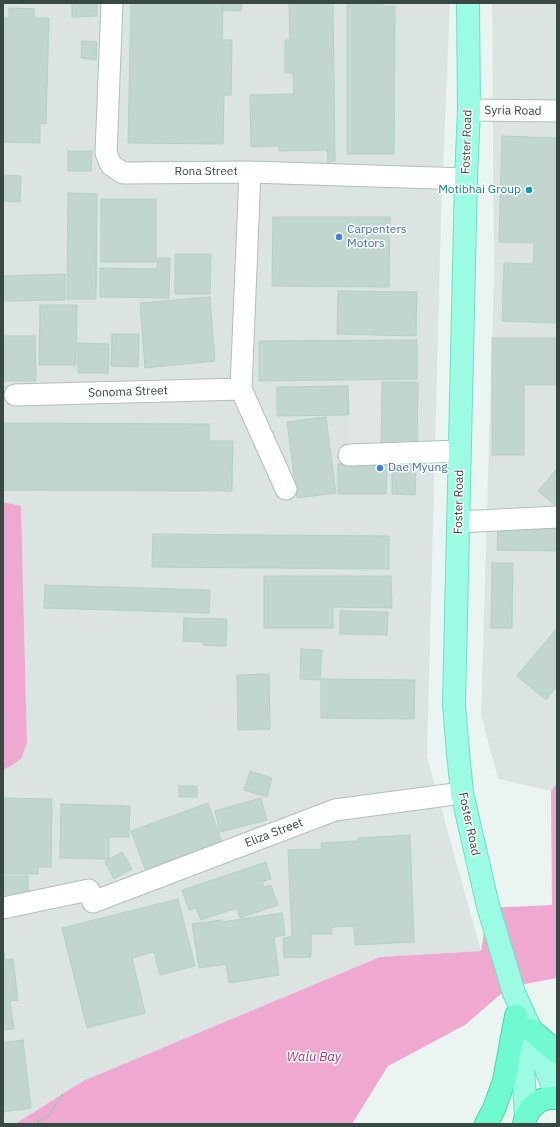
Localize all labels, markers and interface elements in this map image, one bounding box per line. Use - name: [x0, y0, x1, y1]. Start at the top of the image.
- street label: Syria Road: [484, 103, 542, 119]
- street label: Foster Road: [459, 110, 475, 174]
- street label: Rona Street: [174, 165, 238, 179]
- place label: Motibhai Group: [438, 183, 521, 197]
- marker: Motibhai Group: [524, 185, 534, 195]
- place label: Carpenters Motors: [347, 223, 407, 251]
- marker: Carpenters Motors: [334, 232, 344, 242]
- street label: Sonoma Street: [88, 383, 168, 401]
- place label: Dae Myung: [388, 461, 448, 475]
- marker: Dae Myung: [375, 463, 385, 473]
- street label: Foster Road: [451, 470, 467, 534]
- street label: Foster Road: [455, 791, 483, 857]
- street label: Eliza Street: [243, 815, 305, 851]
- water label: Walu Bay: [287, 1049, 341, 1065]

